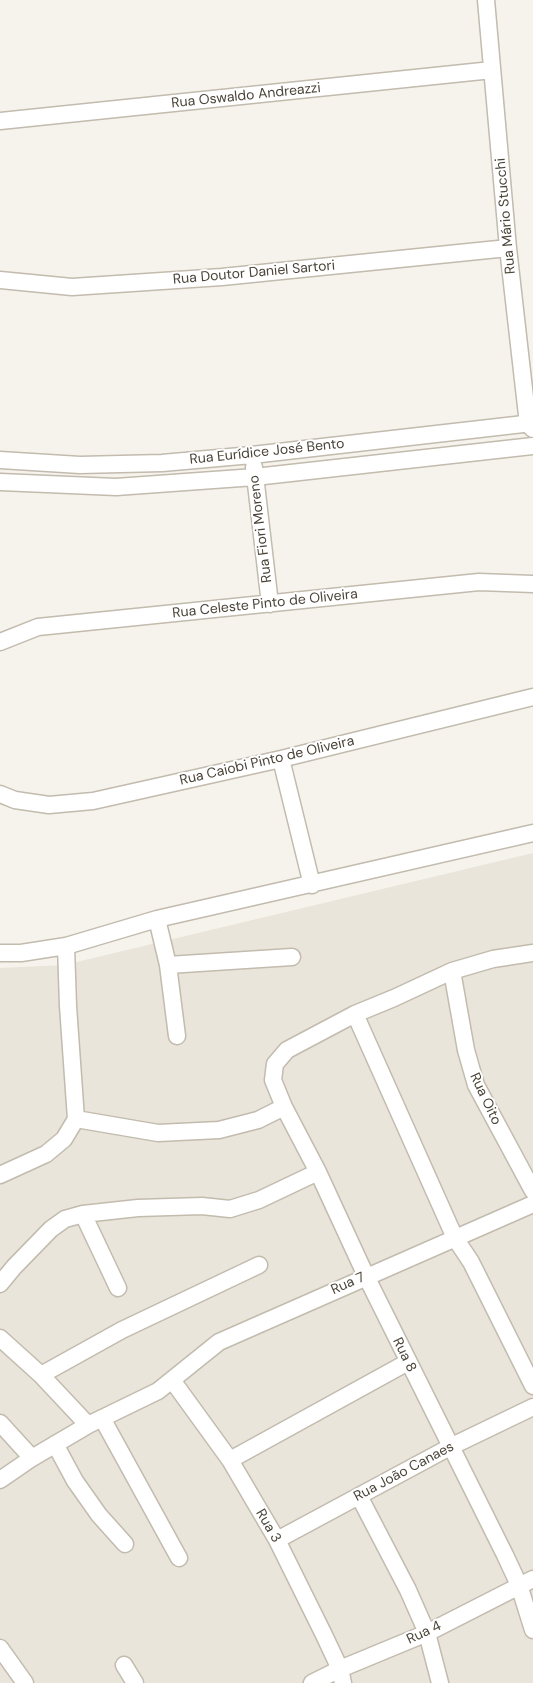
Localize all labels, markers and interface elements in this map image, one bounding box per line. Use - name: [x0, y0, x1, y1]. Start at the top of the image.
- street label: Rua Oswaldo Andreazzi: [171, 80, 321, 112]
- street label: Rua Mário Stucchi: [493, 157, 519, 275]
- street label: Rua Doutor Daniel Sartori: [172, 258, 336, 288]
- street label: Rua Eurídice José Bento: [189, 436, 345, 468]
- street label: Rua Fiori Moreno: [246, 474, 276, 584]
- street label: Rua Celeste Pinto de Oliveira: [172, 586, 358, 622]
- street label: Rua Caiobi Pinto de Oliveira: [178, 733, 356, 789]
- street label: Rua Oito: [466, 1070, 504, 1128]
- street label: Rua 7: [329, 1269, 367, 1299]
- street label: Rua 8: [389, 1335, 419, 1375]
- street label: Rua João Canaes: [351, 1439, 457, 1505]
- street label: Rua 3: [252, 1506, 284, 1546]
- street label: Rua 4: [404, 1618, 444, 1648]

